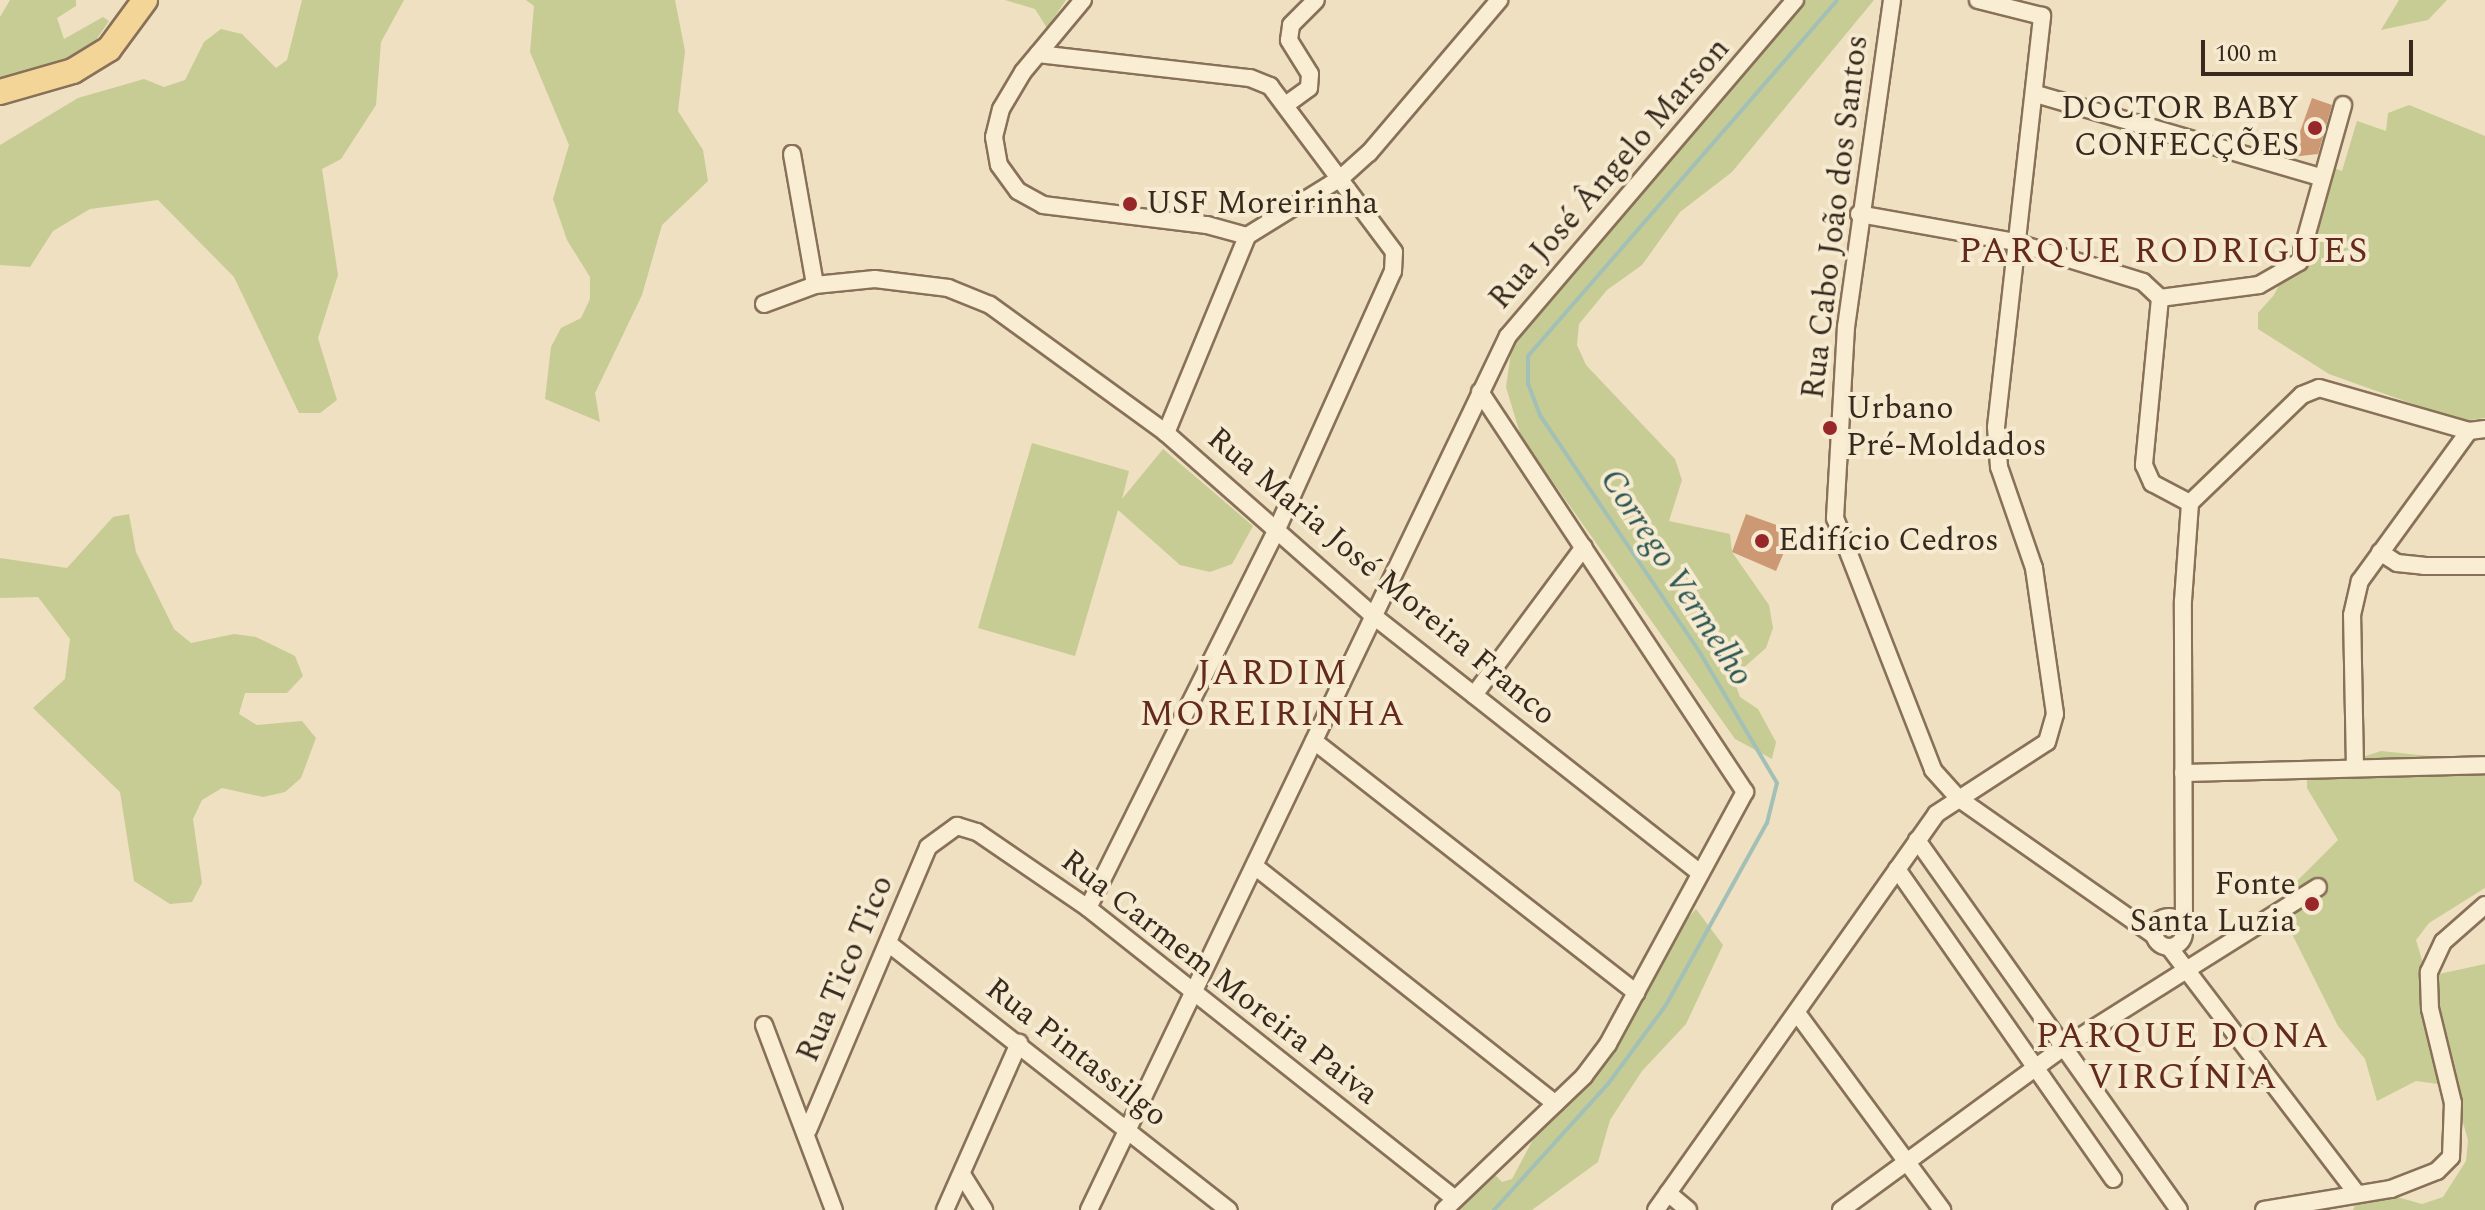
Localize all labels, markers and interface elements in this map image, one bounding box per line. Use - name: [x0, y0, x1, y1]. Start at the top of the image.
- scale bar: [2205, 24, 2417, 74]
- street label: Rua José Ângelo Marson: [1481, 30, 1739, 318]
- street label: Rua Cabo João dos Santos: [1795, 33, 1877, 401]
- text: 100 m: [2215, 36, 2278, 72]
- place label: DOCTOR BABY CONFECÇÕES: [2061, 91, 2299, 166]
- marker: DOCTOR BABY CONFECÇÕES: [2306, 119, 2324, 137]
- place label: USF Moreirinha: [1146, 185, 1378, 223]
- marker: USF Moreirinha: [1121, 195, 1139, 213]
- district label: PARQUE RODRIGUES: [1959, 230, 2369, 274]
- place label: Urbano Pré-Moldados: [1846, 391, 2047, 466]
- marker: Urbano Pré-Moldados: [1821, 419, 1839, 437]
- street label: Rua Maria José Moreira Franco: [1199, 420, 1563, 734]
- water label: Corrego Vermelho: [1591, 462, 1761, 694]
- place label: Edifício Cedros: [1778, 522, 1999, 560]
- marker: Edifício Cedros: [1753, 532, 1771, 550]
- district label: JARDIM MOREIRINHA: [1139, 651, 1407, 736]
- street label: Rua Carmem Moreira Paiva: [1053, 842, 1385, 1114]
- place label: Fonte Santa Luzia: [2130, 867, 2296, 942]
- street label: Rua Tico Tico: [789, 870, 903, 1068]
- marker: Fonte Santa Luzia: [2303, 895, 2321, 913]
- street label: Rua Pintassilgo: [978, 970, 1174, 1136]
- district label: PARQUE DONA VIRGÍNIA: [2035, 1014, 2331, 1099]

